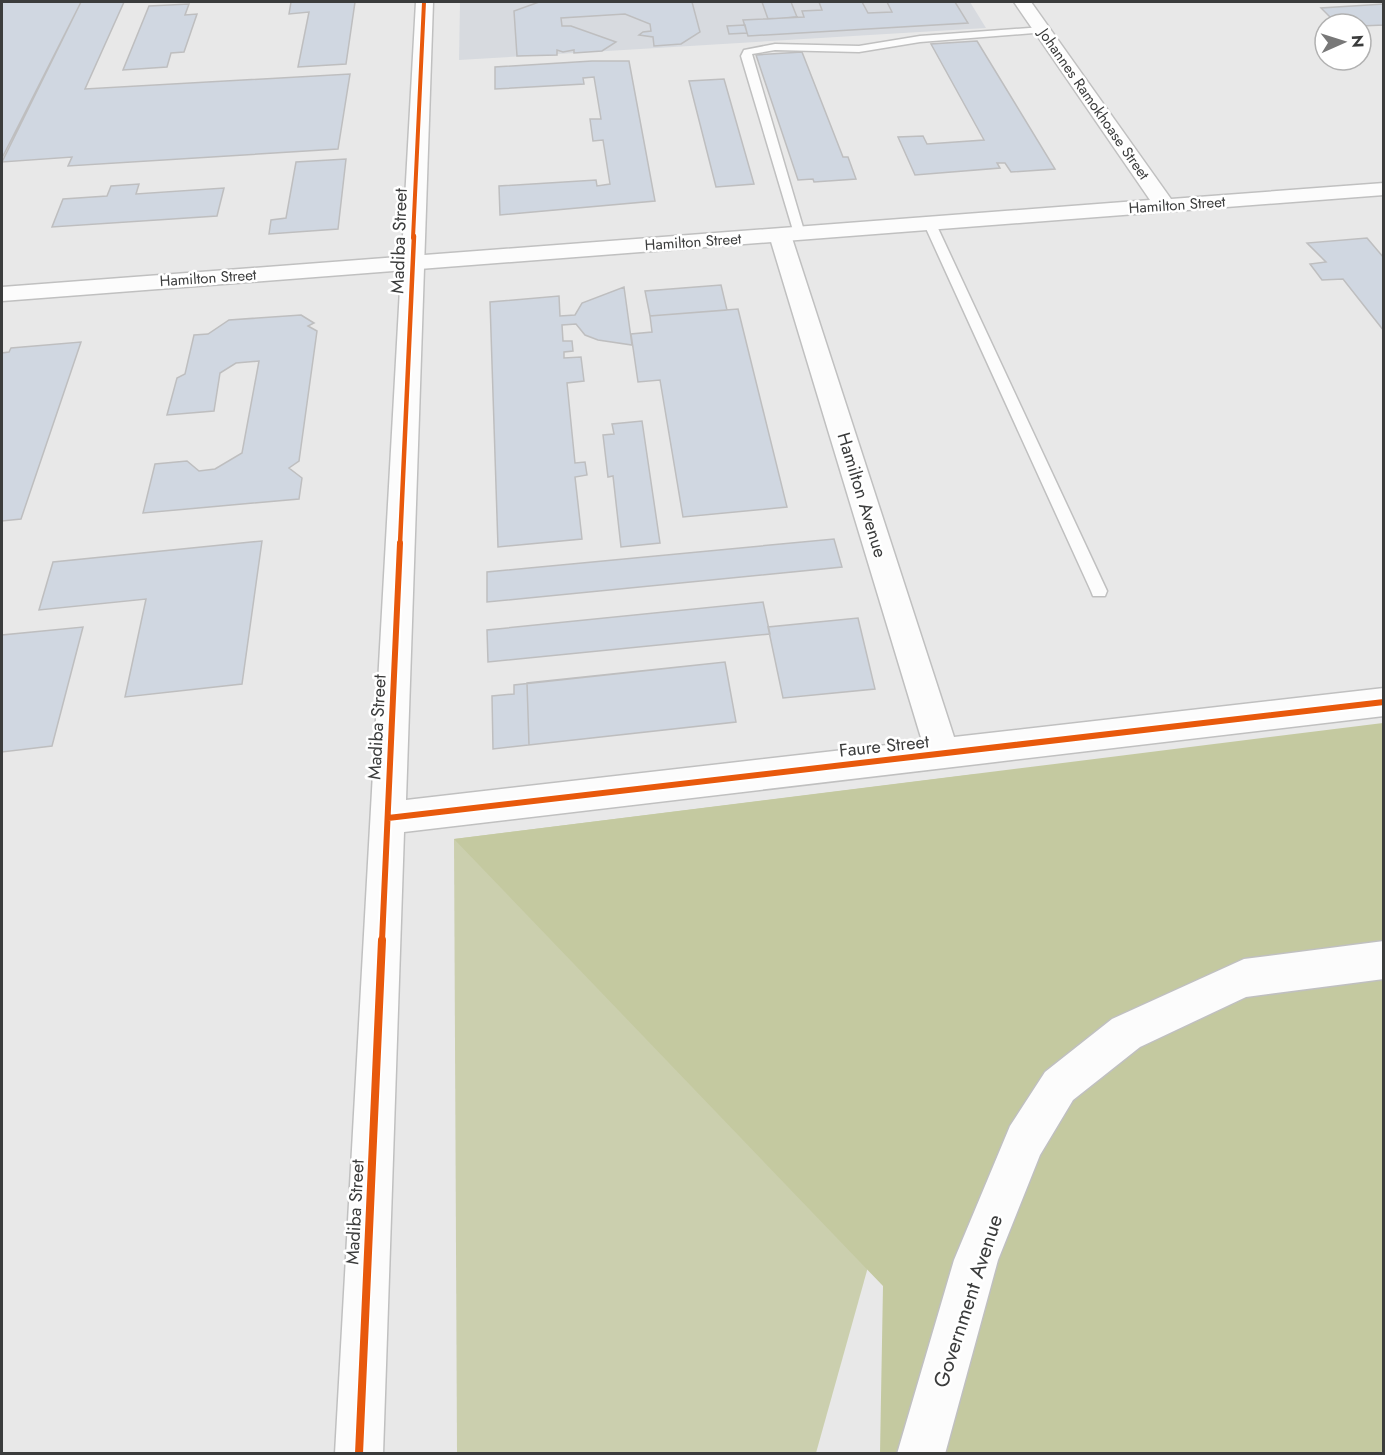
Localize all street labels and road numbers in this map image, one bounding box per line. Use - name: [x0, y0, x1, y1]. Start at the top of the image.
- street label: Johannes Ramokhoase Street: [1032, 22, 1155, 184]
- street label: Madiba Street: [384, 187, 414, 294]
- street label: Hamilton Street: [1128, 191, 1227, 219]
- street label: Hamilton Street: [644, 228, 743, 256]
- street label: Hamilton Street: [159, 264, 258, 292]
- street label: Hamilton Avenue: [831, 429, 893, 561]
- street label: Madiba Street: [361, 673, 393, 780]
- street label: Faure Street: [838, 728, 931, 764]
- street label: Madiba Street: [339, 1158, 371, 1265]
- street label: Government Avenue: [926, 1210, 1010, 1391]

